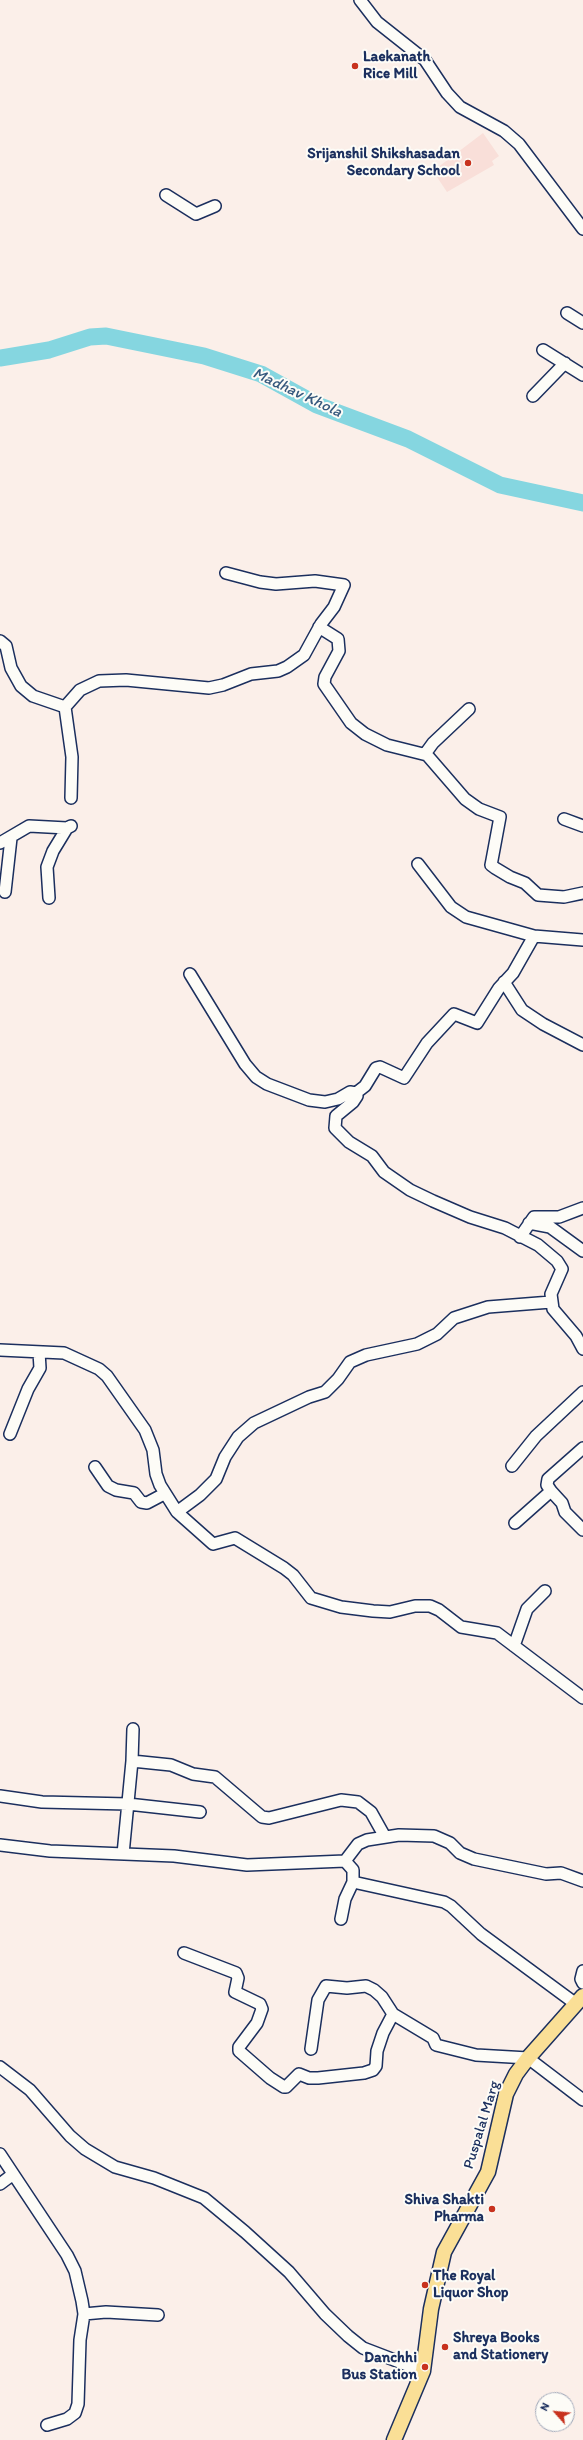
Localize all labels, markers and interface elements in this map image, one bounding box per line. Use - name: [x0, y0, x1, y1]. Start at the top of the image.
- place label: Laekanath Rice Mill: [363, 48, 431, 83]
- marker: Laekanath Rice Mill: [350, 61, 360, 71]
- place label: Srijanshil Shikshasadan Secondary School: [307, 145, 460, 180]
- marker: Srijanshil Shikshasadan Secondary School: [463, 158, 473, 168]
- water label: Madhav Khola: [249, 364, 345, 422]
- street label: Puspalal Marg: [460, 2079, 504, 2171]
- place label: Shiva Shakti Pharma: [405, 2191, 484, 2226]
- marker: Shiva Shakti Pharma: [487, 2204, 497, 2214]
- place label: The Royal Liquor Shop: [433, 2267, 509, 2302]
- marker: The Royal Liquor Shop: [420, 2280, 430, 2290]
- place label: Shreya Books and Stationery: [453, 2329, 548, 2364]
- marker: Shreya Books and Stationery: [440, 2342, 450, 2352]
- place label: Danchhi Bus Station: [342, 2349, 417, 2384]
- marker: Danchhi Bus Station: [420, 2362, 430, 2372]
- north arrow: [535, 2392, 575, 2432]
- text: N: [537, 2401, 552, 2413]

